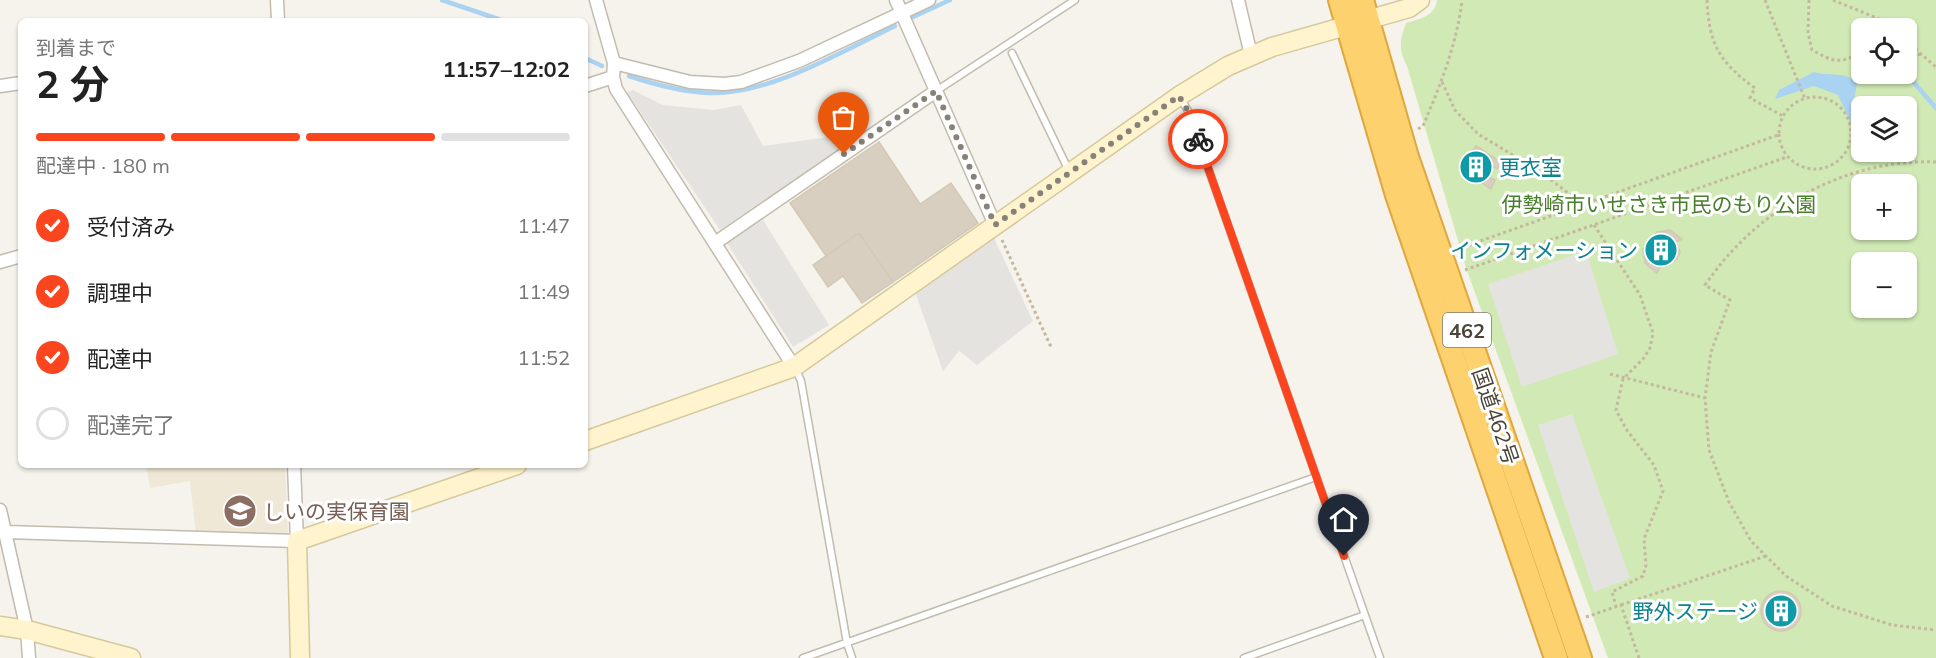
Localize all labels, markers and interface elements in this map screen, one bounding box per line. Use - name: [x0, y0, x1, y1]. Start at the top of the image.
- map controls: [1851, 18, 1917, 318]
- button: locate: [1851, 18, 1917, 84]
- text: 到着まで: [36, 35, 116, 60]
- text: 11:57–12:02: [442, 55, 570, 83]
- text: 2 分: [36, 59, 109, 108]
- pin: [818, 92, 869, 154]
- button: layers: [1851, 96, 1917, 162]
- icon: bag: [827, 101, 860, 134]
- courier: [1168, 109, 1228, 169]
- icon: bike: [1182, 123, 1215, 156]
- building icon: 更衣室: [1458, 149, 1494, 185]
- text: 配達中 · 180 m: [36, 153, 170, 178]
- place label: 更衣室: [1499, 154, 1562, 180]
- button: +: [1851, 174, 1917, 240]
- park label: 伊勢崎市いせさき市民のもり公園: [1502, 191, 1817, 217]
- icon: check: [36, 209, 69, 242]
- text: 受付済み: [87, 213, 175, 241]
- text: 11:47: [517, 213, 570, 238]
- building icon: インフォメーション: [1643, 232, 1679, 268]
- place label: インフォメーション: [1450, 237, 1638, 263]
- button: −: [1851, 252, 1917, 318]
- icon: check: [36, 275, 69, 308]
- text: 調理中: [87, 279, 153, 307]
- text: 11:49: [517, 279, 570, 304]
- road number: 462: [1443, 313, 1491, 347]
- icon: check: [36, 341, 69, 374]
- text: 配達中: [87, 345, 153, 373]
- text: 11:52: [517, 345, 570, 370]
- street label: 国道462号: [1467, 364, 1525, 468]
- text: 配達完了: [87, 411, 175, 439]
- school or university icon: しいの実保育園: [222, 493, 258, 529]
- pin: [1318, 494, 1369, 556]
- place label: しいの実保育園: [263, 498, 410, 524]
- icon: home: [1327, 503, 1360, 536]
- building icon: 野外ステージ: [1763, 593, 1799, 629]
- place label: 野外ステージ: [1632, 598, 1758, 624]

